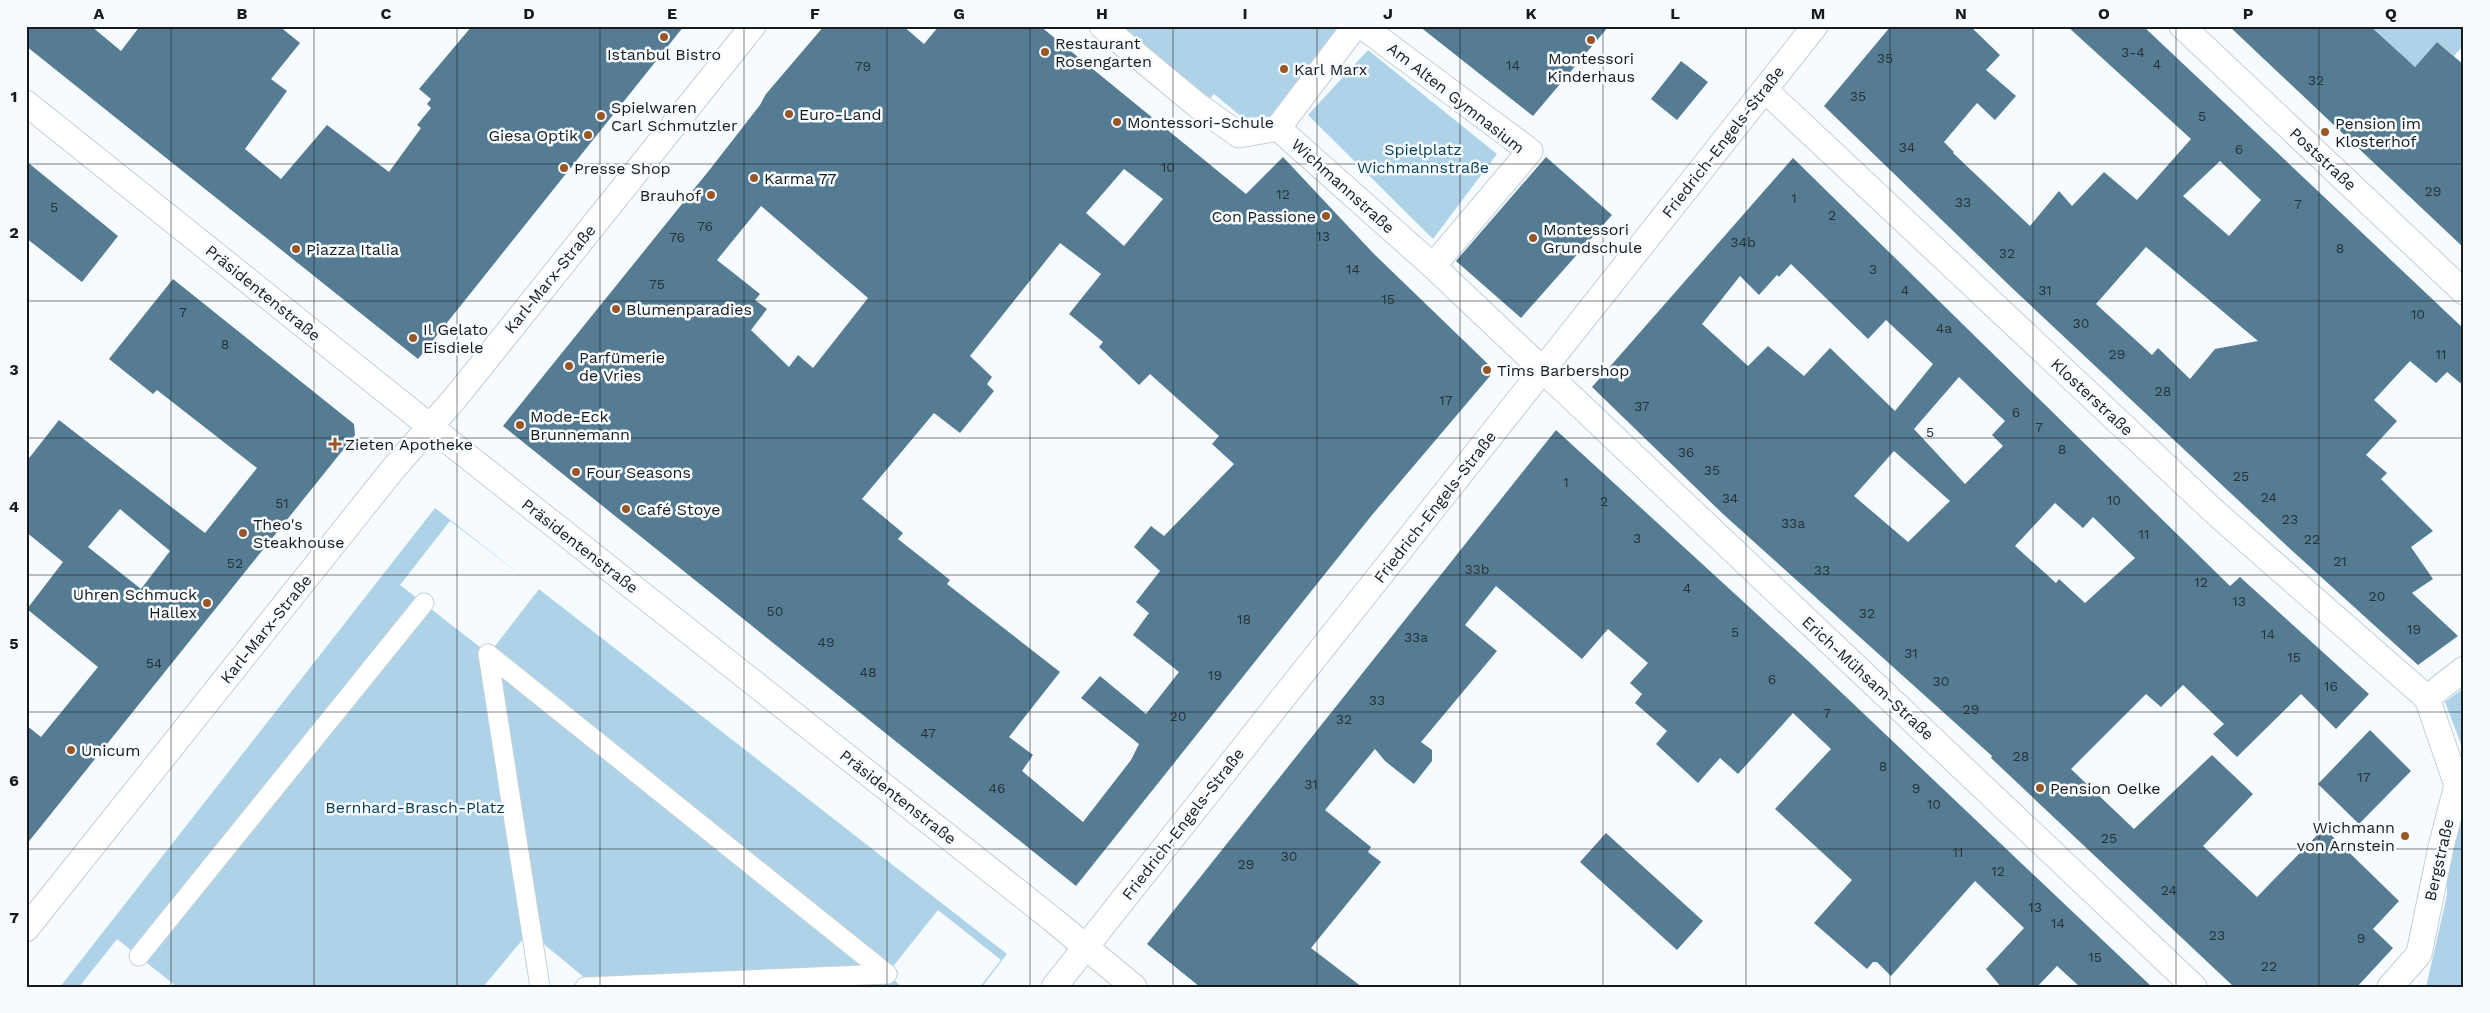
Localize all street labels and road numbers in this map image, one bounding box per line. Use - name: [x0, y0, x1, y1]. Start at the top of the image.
- street label: Am Alten Gymnasium: [1384, 39, 1528, 157]
- street label: Friedrich-Engels-Straße: [1658, 62, 1788, 222]
- street label: Poststraße: [2286, 123, 2360, 195]
- street label: Wichmannstraße: [1288, 135, 1398, 237]
- street label: Karl-Marx-Straße: [500, 221, 600, 337]
- street label: Präsidentenstraße: [202, 241, 324, 345]
- street label: Klosterstraße: [2047, 354, 2137, 440]
- street label: Friedrich-Engels-Straße: [1370, 427, 1500, 587]
- street label: Präsidentenstraße: [518, 495, 642, 597]
- street label: Karl-Marx-Straße: [216, 571, 316, 687]
- street label: Erich-Mühsam-Straße: [1798, 612, 1938, 744]
- street label: Friedrich-Engels-Straße: [1118, 744, 1248, 904]
- street label: Präsidentenstraße: [836, 746, 960, 848]
- street label: Bergstraße: [2420, 817, 2458, 903]

